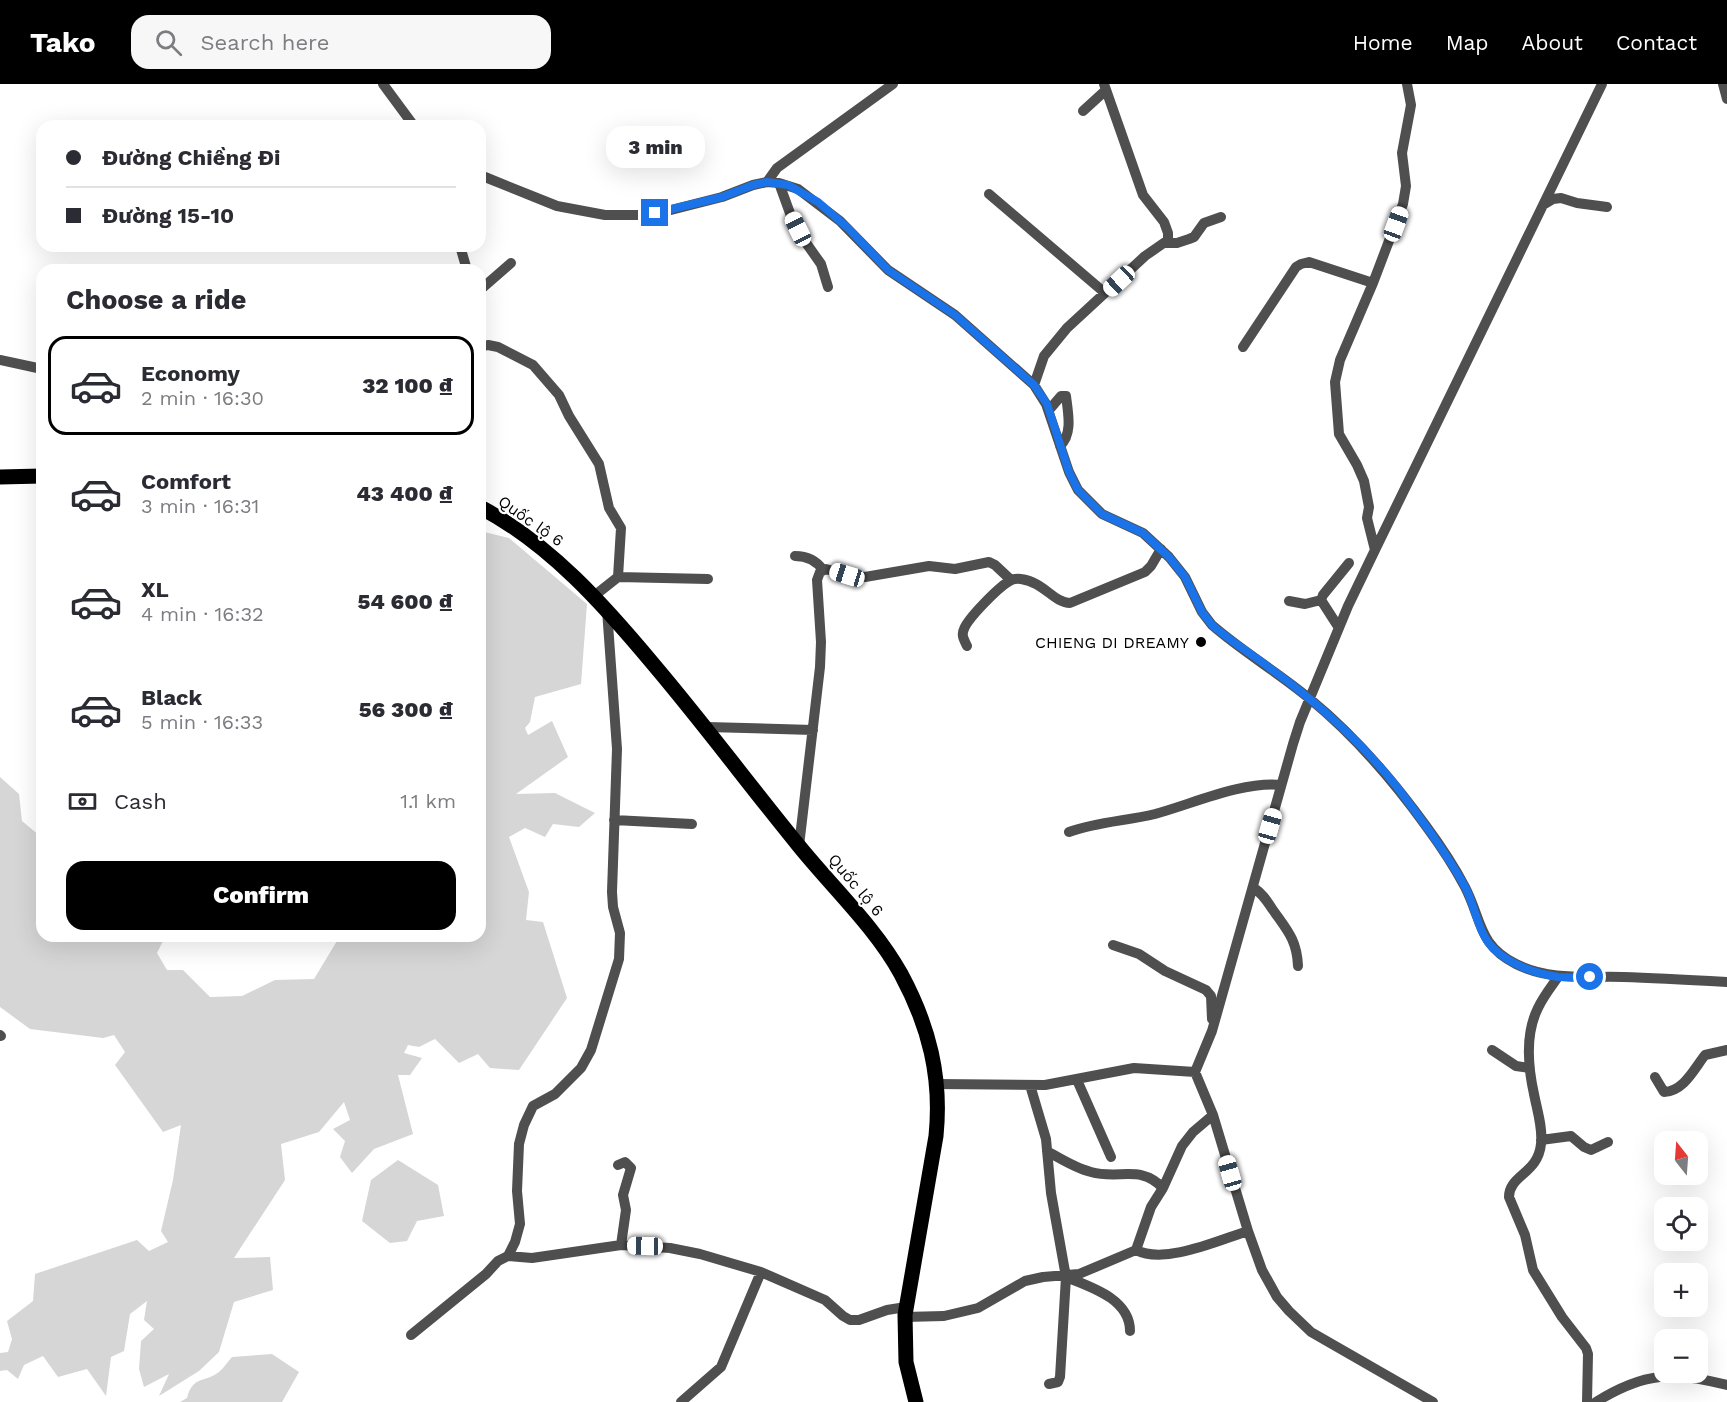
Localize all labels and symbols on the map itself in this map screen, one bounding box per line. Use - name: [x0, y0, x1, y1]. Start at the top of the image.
- callout: 3 min: [606, 126, 704, 168]
- route end: [641, 199, 668, 226]
- car: [1381, 204, 1411, 244]
- car: [782, 209, 814, 249]
- car: [1100, 262, 1138, 300]
- street label: Quốc lộ 6: [495, 492, 567, 550]
- car: [827, 561, 867, 589]
- place label: CHIENG DI DREAMY: [1035, 633, 1189, 652]
- marker: CHIENG DI DREAMY: [1194, 635, 1208, 649]
- car: [1256, 806, 1284, 846]
- street label: Quốc lộ 6: [824, 850, 888, 920]
- route start: [1576, 963, 1603, 990]
- north arrow: [1654, 1131, 1708, 1185]
- car: [1216, 1153, 1244, 1193]
- car: [627, 1237, 663, 1255]

